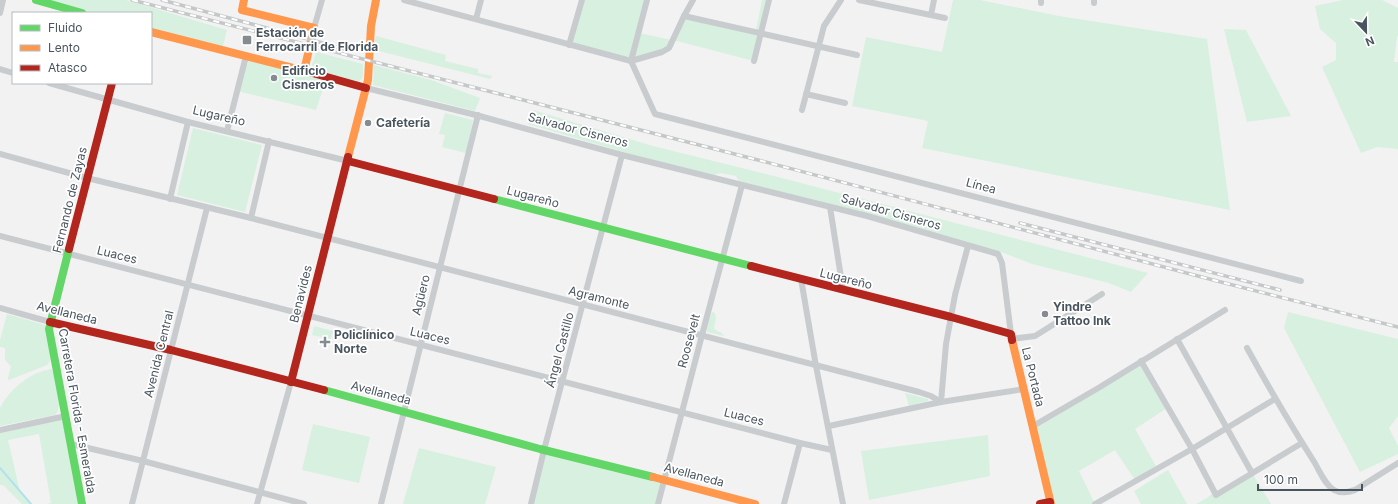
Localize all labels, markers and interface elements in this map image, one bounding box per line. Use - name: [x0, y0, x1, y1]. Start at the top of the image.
- legend: [12, 12, 152, 84]
- north arrow: [1346, 12, 1386, 52]
- text: Fluido: [48, 20, 83, 35]
- place label: Estación de Ferrocarril de Florida: [256, 25, 378, 54]
- text: N: [1363, 33, 1376, 49]
- marker: Estación de Ferrocarril de Florida: [241, 34, 253, 46]
- text: Lento: [48, 40, 80, 55]
- text: Atasco: [48, 60, 87, 75]
- place label: Edificio Cisneros: [282, 63, 334, 92]
- marker: Edificio Cisneros: [269, 73, 279, 83]
- street label: Lugareño: [191, 102, 247, 129]
- street label: Salvador Cisneros: [526, 109, 630, 150]
- place label: Cafetería: [376, 115, 430, 130]
- marker: Cafetería: [363, 118, 373, 128]
- street label: Fernando de Zayas: [49, 145, 90, 254]
- street label: Línea: [964, 174, 998, 197]
- street label: Lugareño: [505, 182, 561, 211]
- street label: Salvador Cisneros: [839, 190, 943, 233]
- street label: Luaces: [96, 242, 139, 267]
- street label: Benavides: [286, 264, 315, 324]
- street label: Lugareño: [818, 265, 874, 292]
- street label: Agüero: [408, 273, 433, 317]
- street label: Agramonte: [567, 283, 631, 312]
- street label: Avellaneda: [35, 298, 99, 327]
- place label: Yindre Tattoo Ink: [1053, 299, 1111, 328]
- street label: Avenida Central: [140, 309, 177, 399]
- marker: Yindre Tattoo Ink: [1040, 309, 1050, 319]
- street label: Ángel Castillo: [542, 310, 577, 389]
- street label: Roosevelt: [674, 312, 703, 370]
- street label: Luaces: [409, 323, 452, 348]
- street label: Carretera Florida - Esmeralda: [56, 327, 99, 495]
- place label: Policlínico Norte: [334, 327, 394, 356]
- marker: Policlínico Norte: [319, 336, 331, 348]
- street label: La Portada: [1019, 345, 1048, 408]
- street label: Avellaneda: [349, 377, 413, 408]
- street label: Luaces: [723, 404, 766, 429]
- street label: Avellaneda: [662, 459, 726, 490]
- scale bar: [1258, 466, 1362, 492]
- text: 100 m: [1264, 472, 1298, 487]

